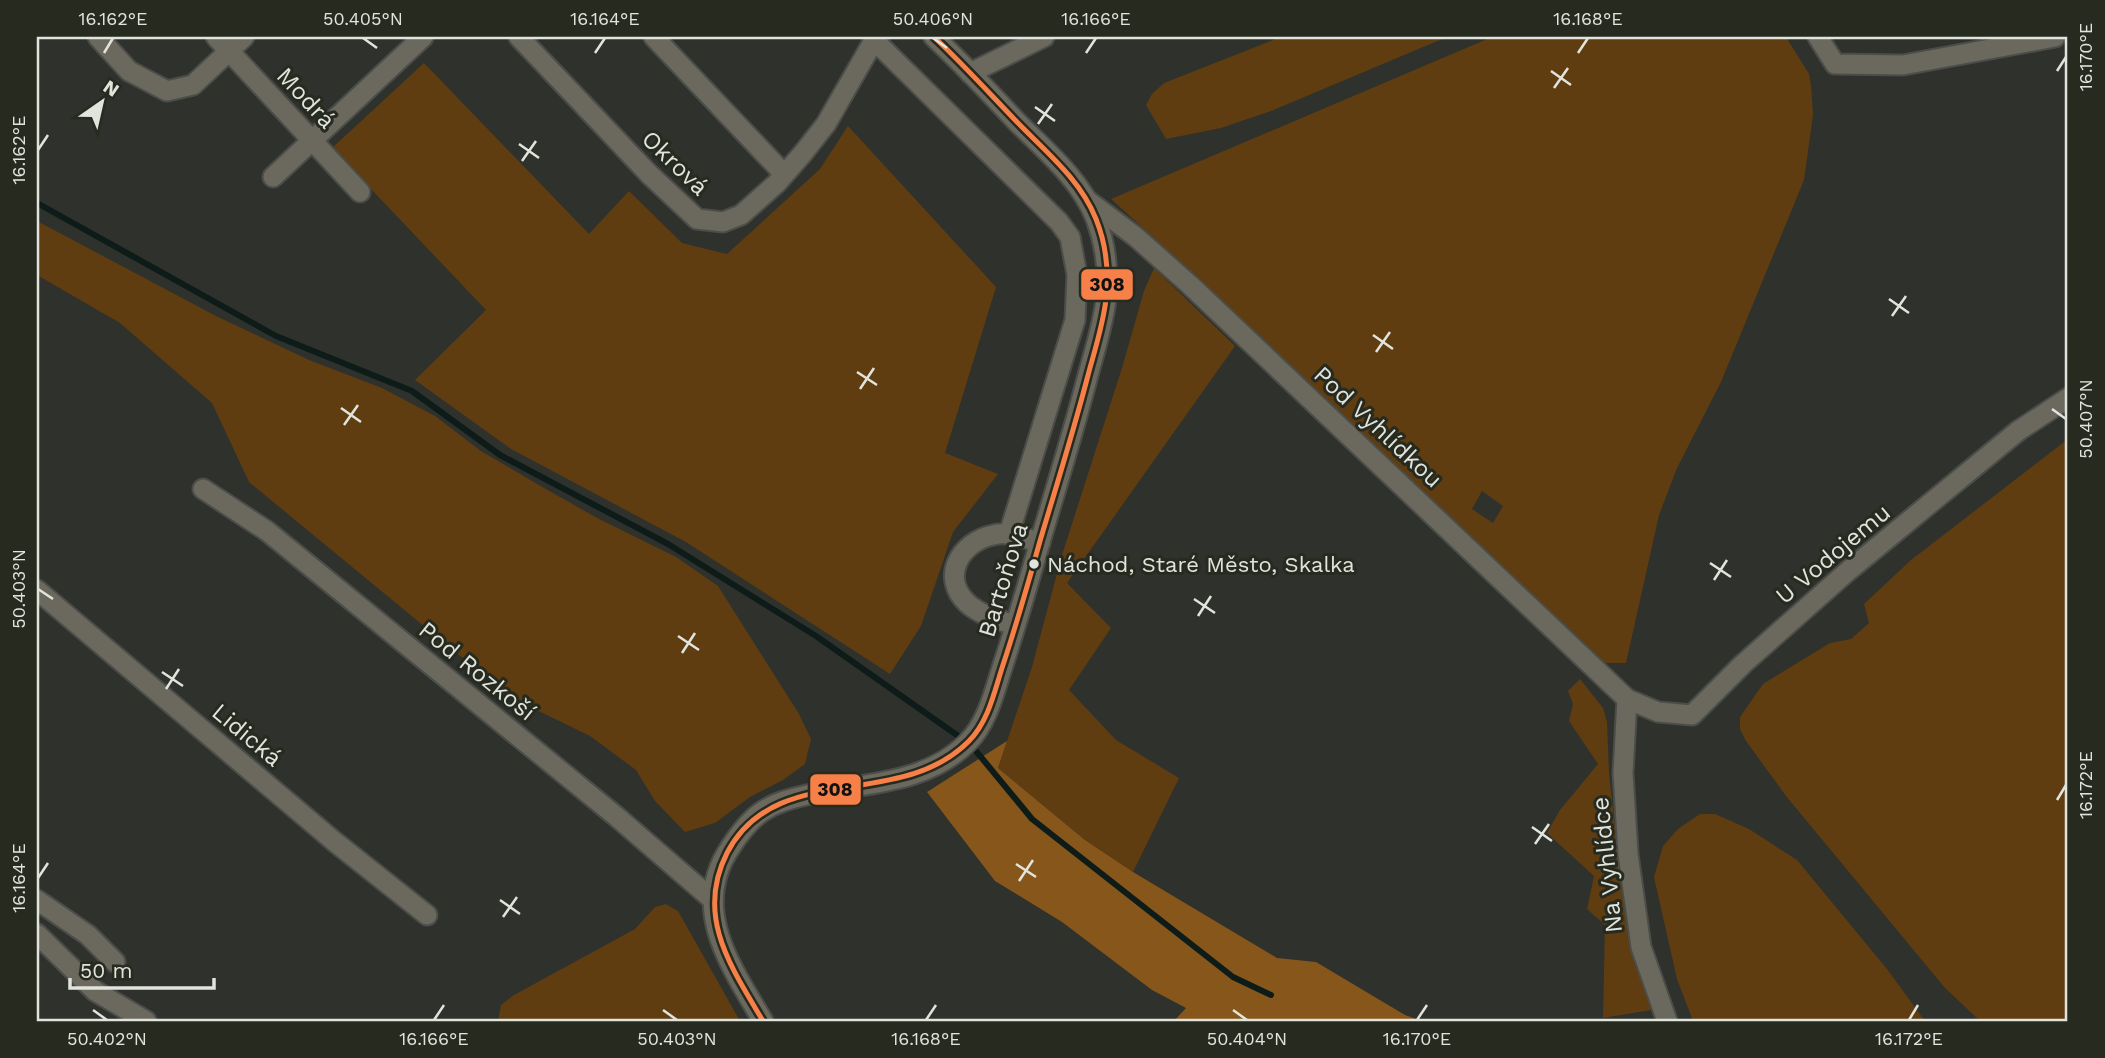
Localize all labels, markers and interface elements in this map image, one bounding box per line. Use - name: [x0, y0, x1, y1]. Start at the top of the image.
- text: 16.162°E: [79, 8, 147, 29]
- text: 50.405°N: [323, 8, 403, 29]
- text: 16.164°E: [570, 8, 640, 29]
- text: 50.406°N: [893, 8, 973, 29]
- text: 16.166°E: [1061, 8, 1131, 29]
- text: 16.168°E: [1553, 8, 1623, 29]
- text: 16.170°E: [2075, 23, 2096, 91]
- street label: Modrá: [271, 62, 341, 134]
- north arrow: [66, 66, 136, 136]
- text: N: [99, 75, 123, 102]
- text: 16.162°E: [8, 116, 29, 184]
- street label: Okrová: [636, 125, 714, 201]
- line badge: 308: [1080, 268, 1134, 301]
- text: 308: [1089, 273, 1125, 296]
- street label: Pod Vyhlídkou: [1308, 361, 1448, 493]
- text: 50.407°N: [2075, 379, 2096, 459]
- street label: U Vodojemu: [1770, 498, 1896, 610]
- street label: Bartoňova: [972, 520, 1034, 640]
- text: 50.403°N: [8, 549, 29, 629]
- place label: Náchod, Staré Město, Skalka: [1047, 552, 1355, 577]
- marker: Náchod, Staré Město, Skalka: [1027, 557, 1041, 571]
- street label: Pod Rozkoší: [413, 616, 541, 726]
- street label: Lidická: [206, 698, 288, 772]
- text: 16.172°E: [2075, 751, 2096, 819]
- line badge: 308: [809, 773, 862, 806]
- text: 308: [817, 778, 853, 801]
- street label: Na Vyhlídce: [1586, 796, 1628, 934]
- text: 16.164°E: [8, 843, 29, 913]
- scale bar: [70, 946, 214, 990]
- text: 50 m: [80, 958, 132, 983]
- text: 50.402°N: [67, 1028, 147, 1049]
- text: 16.166°E: [399, 1028, 469, 1049]
- text: 50.403°N: [637, 1028, 717, 1049]
- text: 16.168°E: [891, 1028, 961, 1049]
- text: 50.404°N: [1207, 1028, 1287, 1049]
- text: 16.170°E: [1383, 1028, 1451, 1049]
- text: 16.172°E: [1875, 1028, 1943, 1049]

